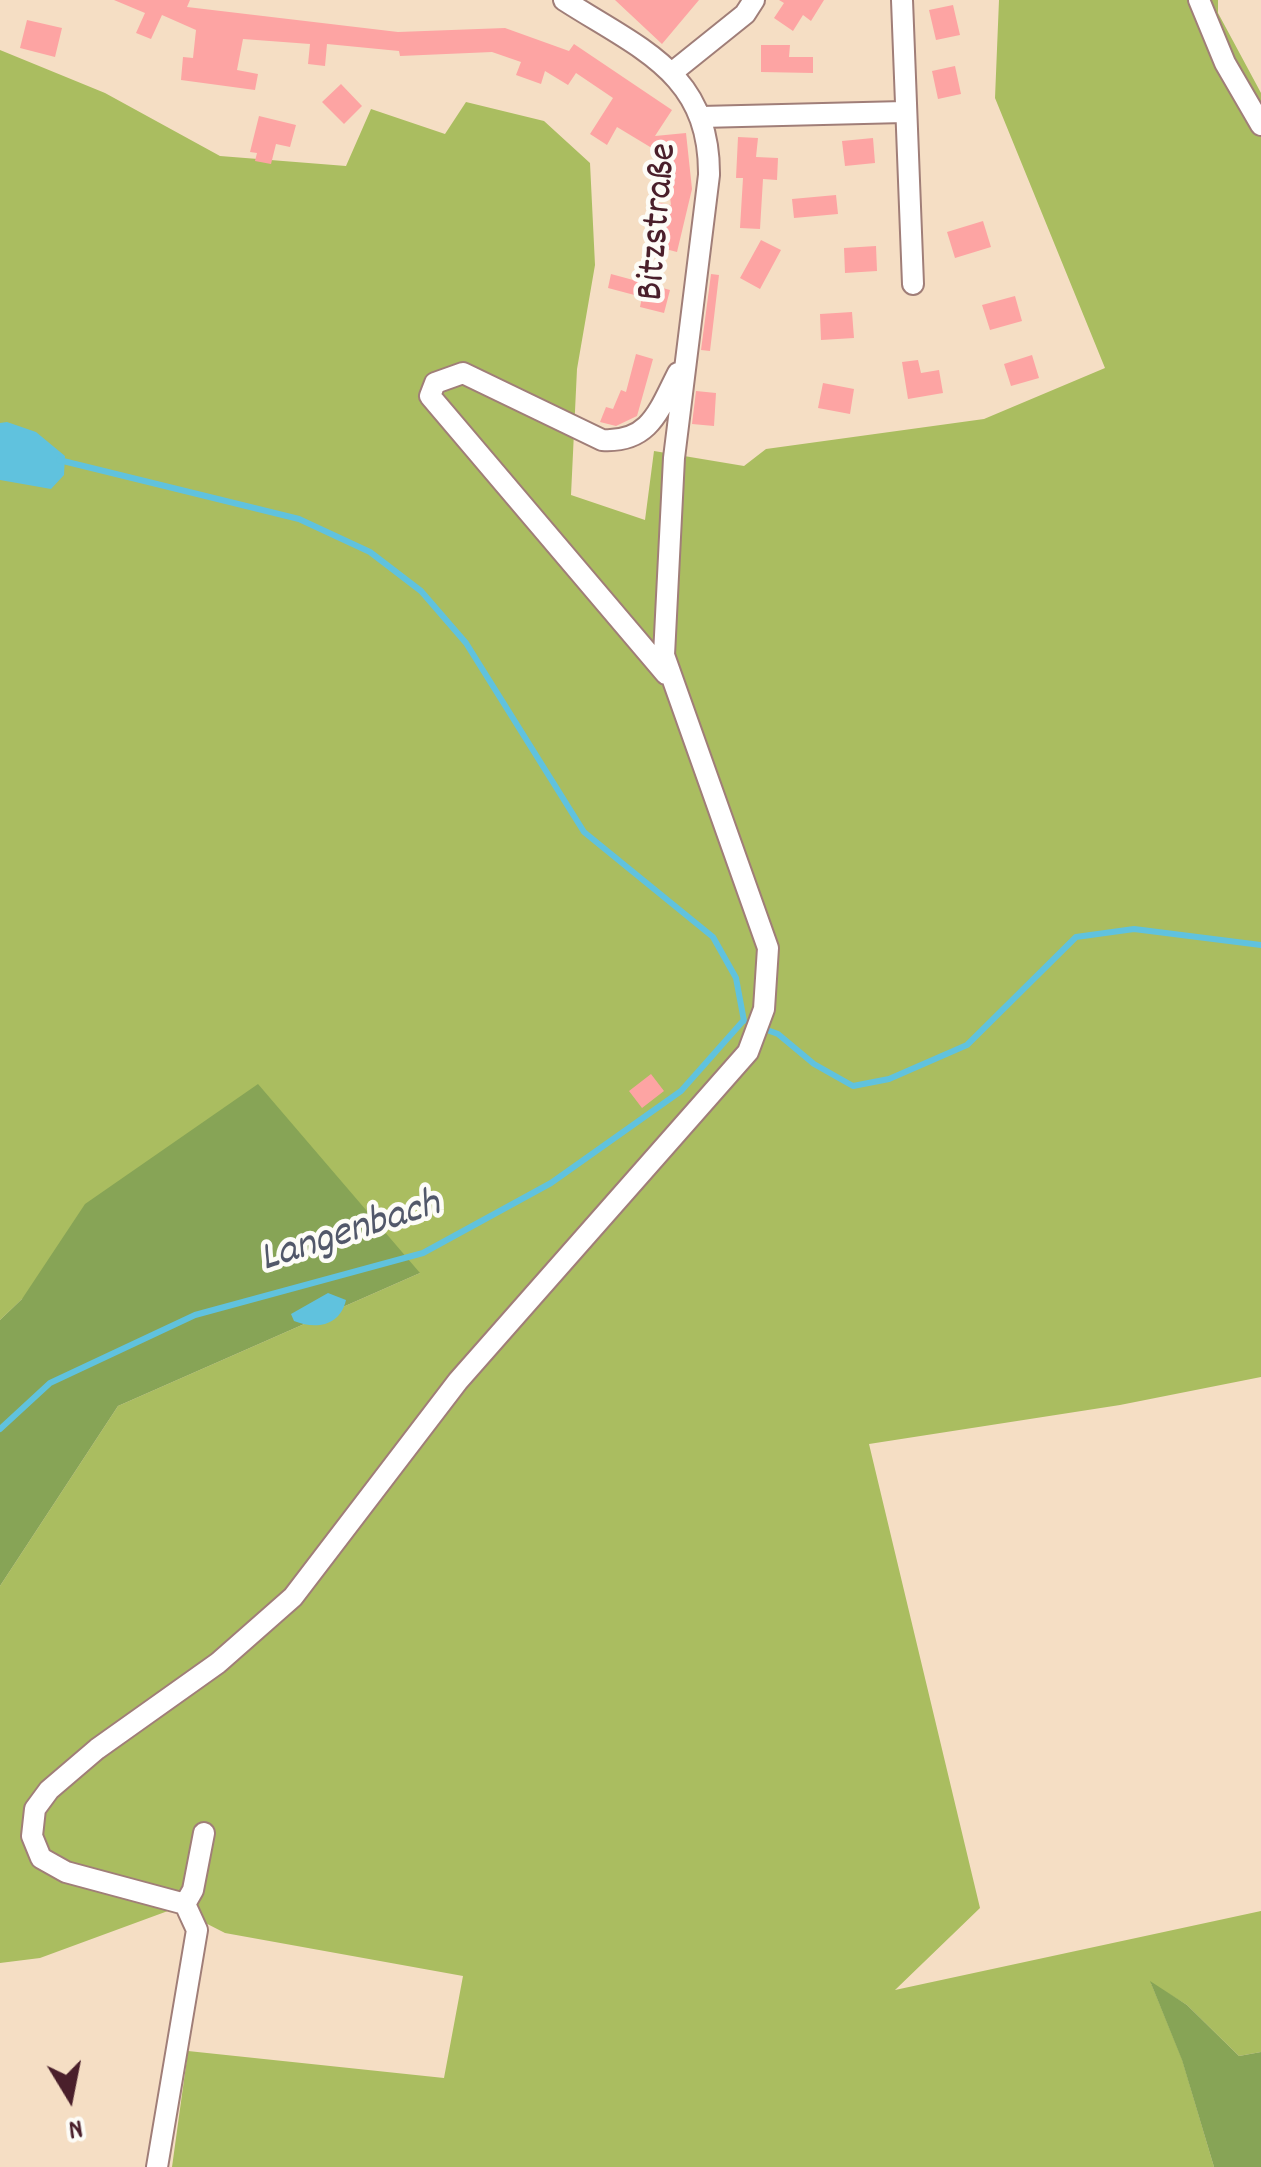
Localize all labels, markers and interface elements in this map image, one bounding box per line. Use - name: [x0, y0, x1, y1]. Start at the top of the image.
- street label: Bitzstraße: [630, 141, 692, 303]
- water label: Langenbach: [254, 1182, 448, 1288]
- north arrow: [20, 2047, 120, 2147]
- text: N: [65, 2106, 85, 2147]

